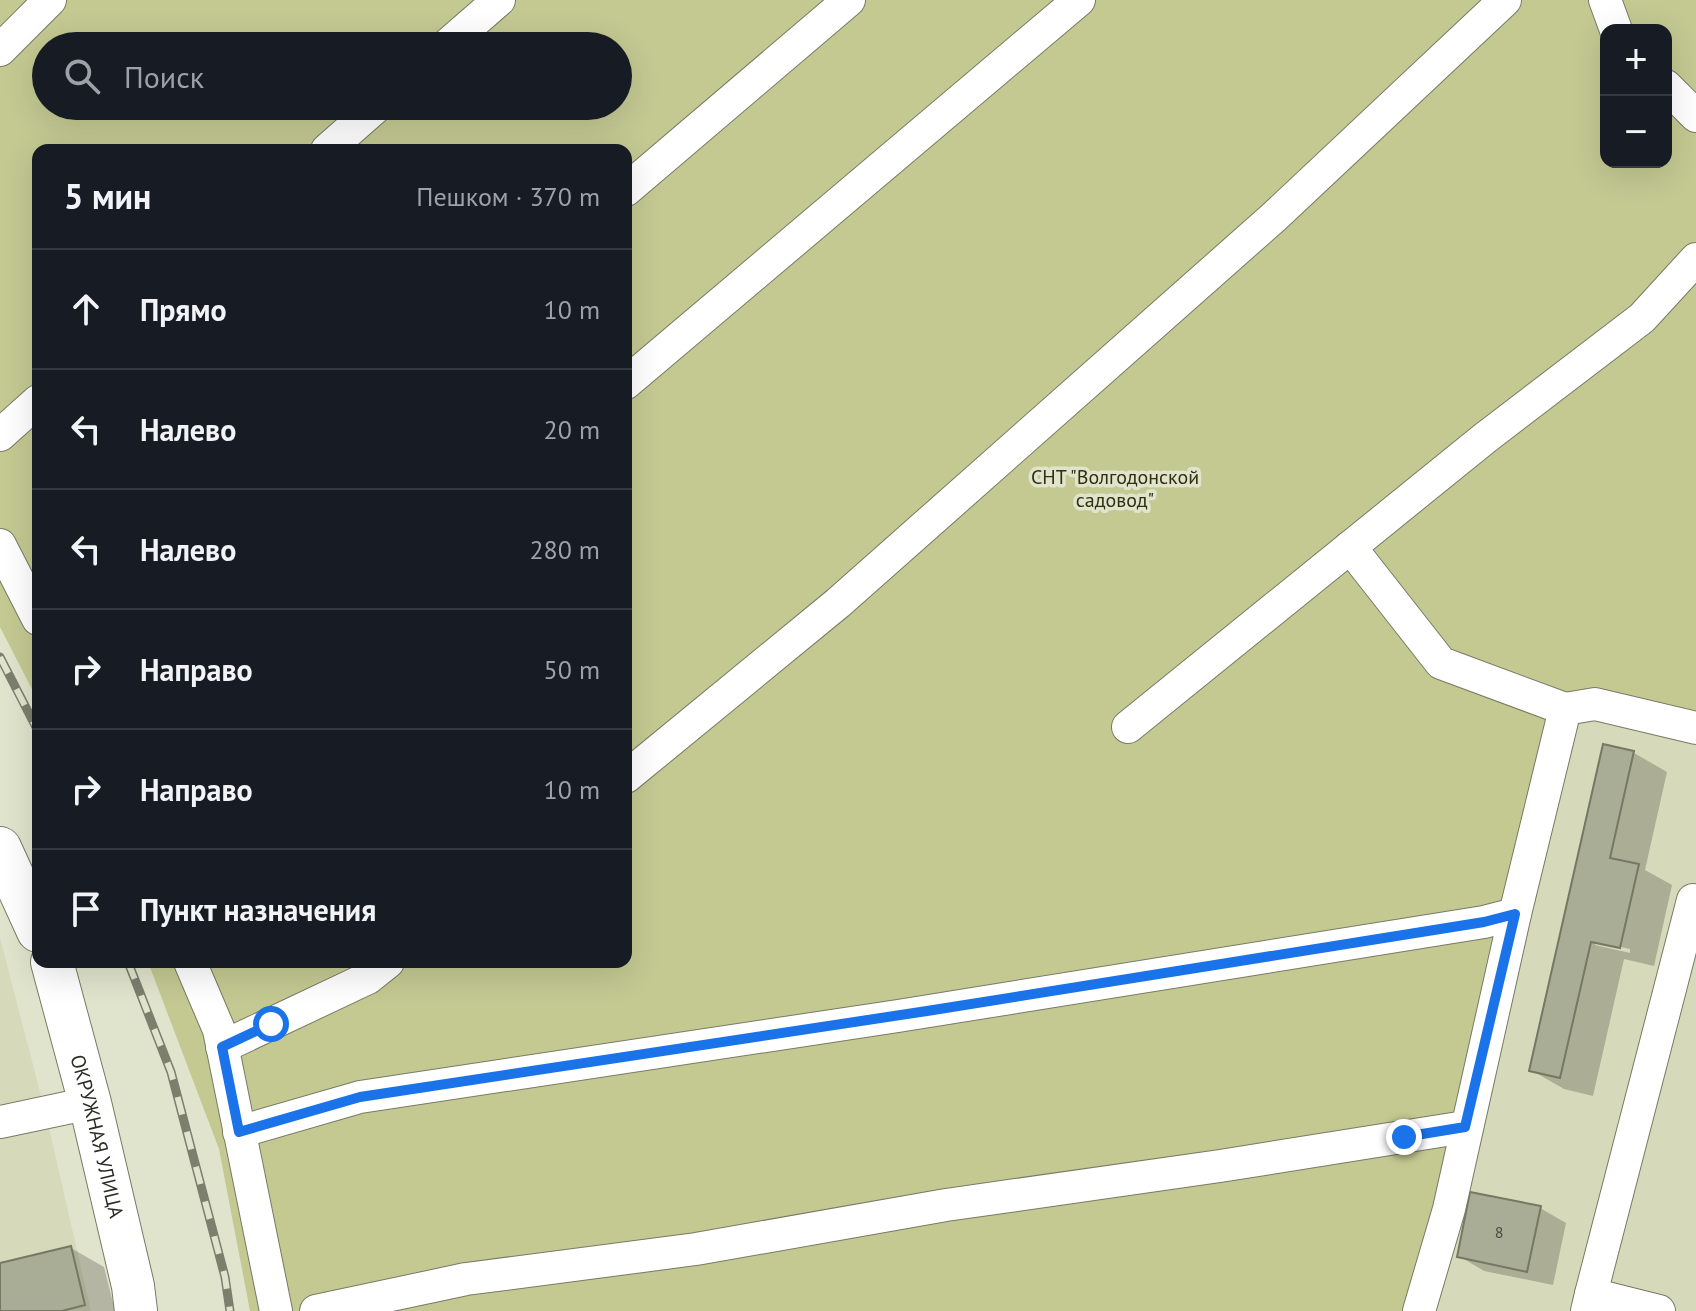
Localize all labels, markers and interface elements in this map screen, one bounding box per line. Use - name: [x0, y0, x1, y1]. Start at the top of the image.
- map controls: [1600, 24, 1672, 168]
- button: +: [1600, 24, 1672, 96]
- search box: [32, 32, 632, 120]
- icon: search: [60, 54, 104, 98]
- text: Поиск: [124, 57, 204, 96]
- button: −: [1600, 96, 1672, 168]
- text: 5 мин: [64, 174, 151, 218]
- text: Пешком · 370 m: [416, 180, 600, 213]
- icon: ahead: [64, 287, 108, 331]
- text: Прямо: [140, 290, 227, 329]
- text: 10 m: [544, 293, 600, 326]
- icon: left: [64, 407, 108, 451]
- text: Налево: [140, 410, 236, 449]
- text: 20 m: [544, 413, 600, 446]
- park label: СНТ "Волгодонской садовод": [1031, 464, 1199, 513]
- icon: left: [64, 527, 108, 571]
- text: Налево: [140, 530, 236, 569]
- text: 280 m: [529, 533, 600, 566]
- icon: right: [64, 647, 108, 691]
- text: Направо: [140, 650, 253, 689]
- text: 50 m: [544, 653, 600, 686]
- icon: right: [64, 767, 108, 811]
- text: Направо: [140, 770, 253, 809]
- text: 10 m: [544, 773, 600, 806]
- icon: arrive: [64, 887, 108, 931]
- text: Пункт назначения: [140, 890, 376, 929]
- route start: [253, 1006, 289, 1042]
- street label: ОКРУЖНАЯ УЛИЦА: [65, 1052, 130, 1221]
- route end: [1386, 1119, 1422, 1155]
- house number: 8: [1495, 1222, 1503, 1242]

